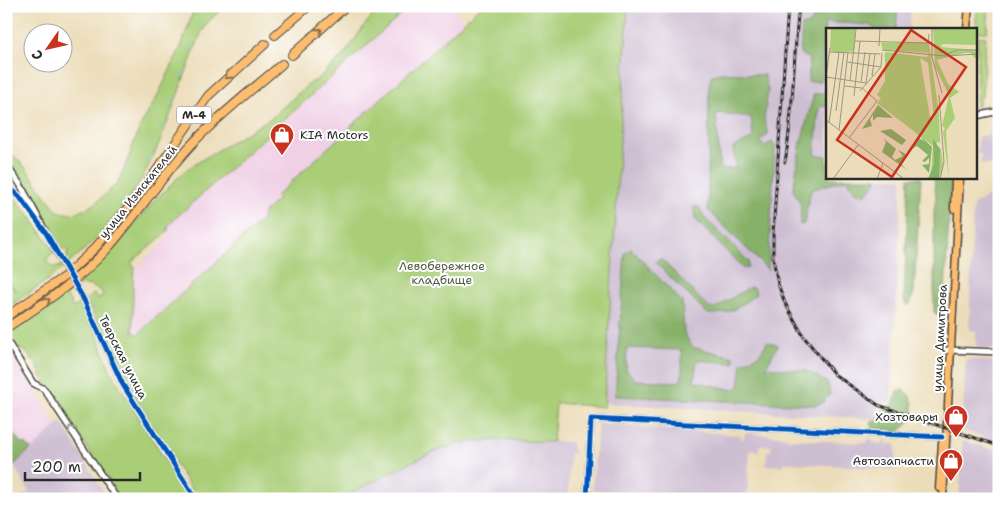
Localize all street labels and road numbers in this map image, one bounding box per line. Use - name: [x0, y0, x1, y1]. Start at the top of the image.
- road number: М-4: [176, 106, 212, 124]
- street label: улица Изыскателей: [95, 142, 181, 242]
- street label: улица Димитрова: [929, 283, 951, 392]
- street label: Тверская улица: [95, 312, 151, 402]

